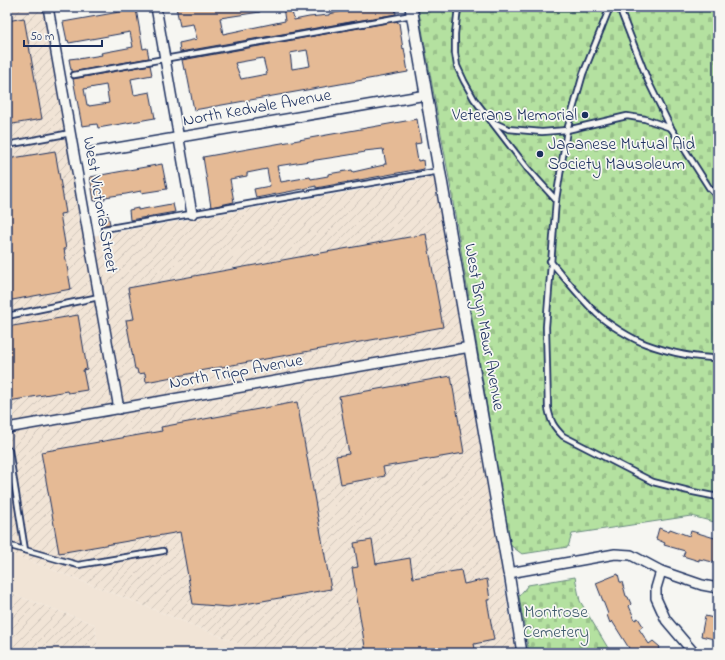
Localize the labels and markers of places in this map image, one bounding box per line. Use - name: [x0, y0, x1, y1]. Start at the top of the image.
- place label: Veterans Memorial: [451, 103, 577, 128]
- marker: Veterans Memorial: [580, 110, 590, 120]
- place label: Japanese Mutual Aid Society Mausoleum: [548, 132, 696, 178]
- marker: Japanese Mutual Aid Society Mausoleum: [535, 149, 545, 159]

